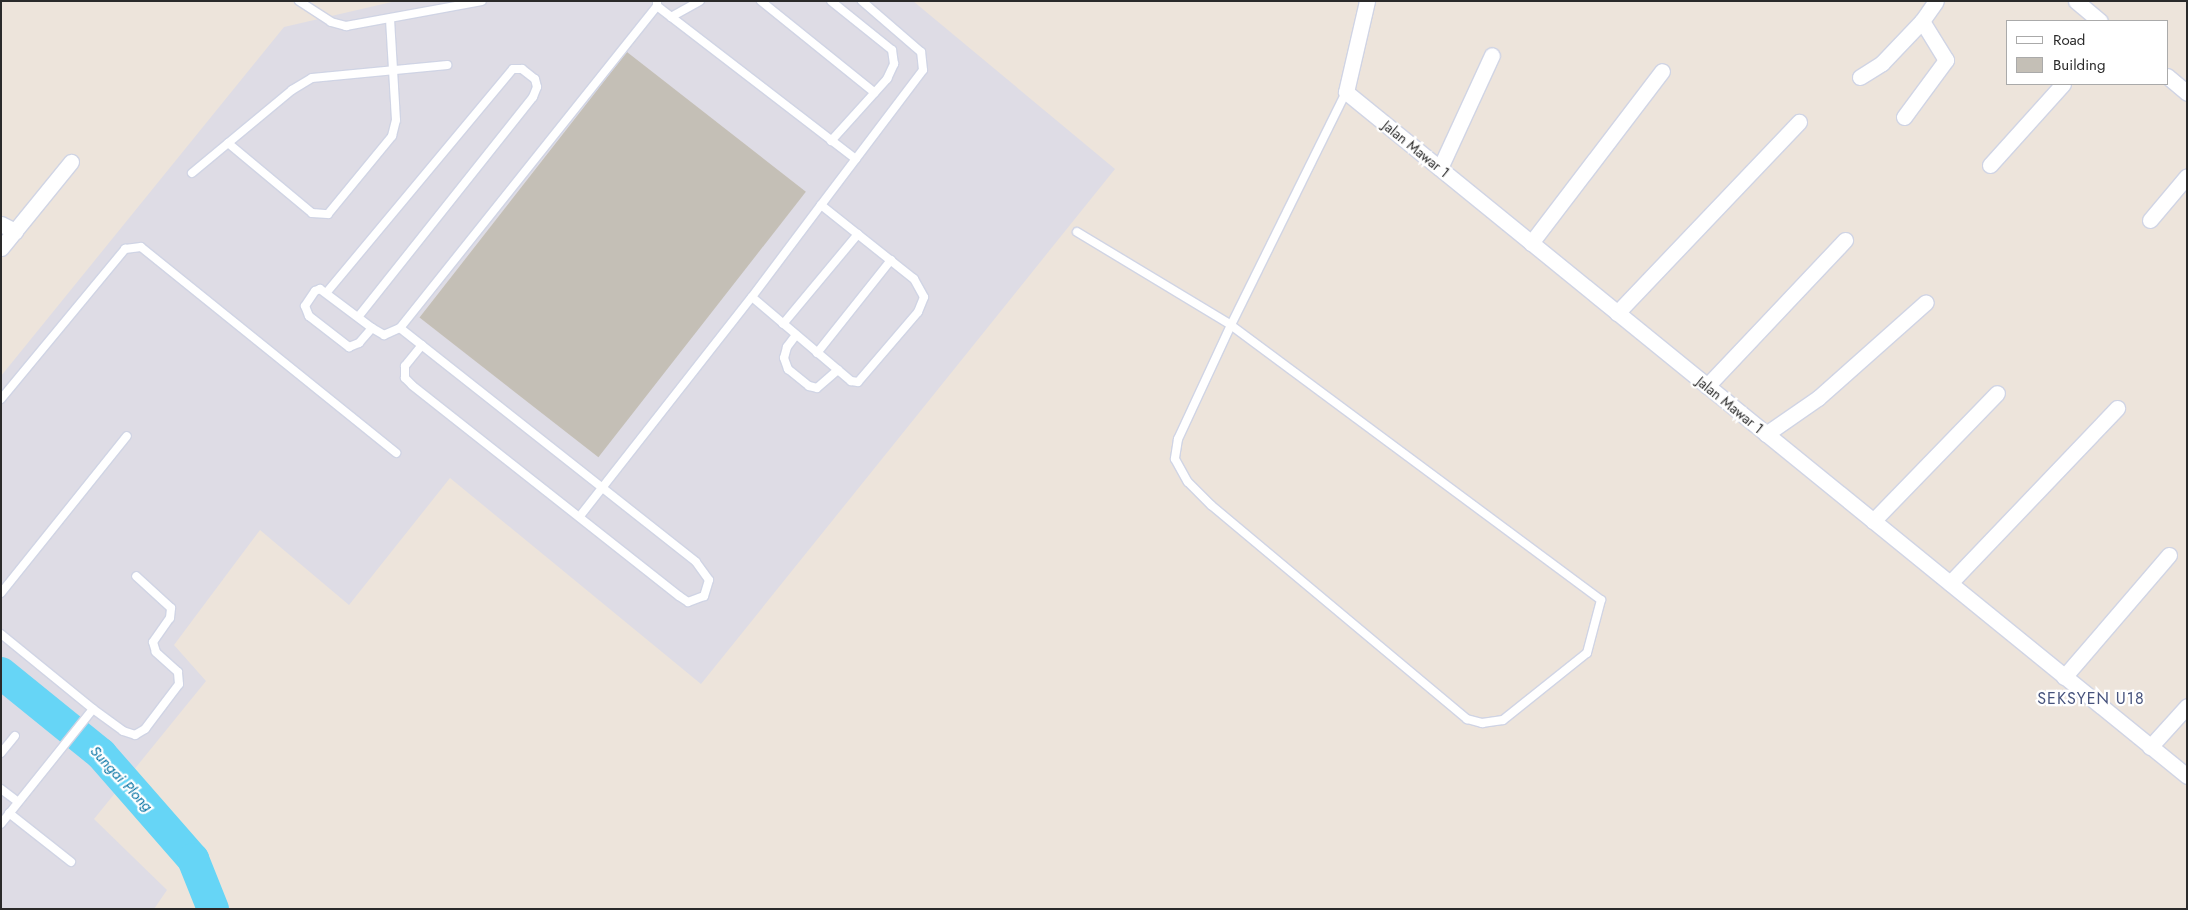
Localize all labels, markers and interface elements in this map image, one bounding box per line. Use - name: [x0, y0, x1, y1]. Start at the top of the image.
- legend: [2006, 20, 2168, 85]
- text: Road: [2053, 29, 2085, 51]
- text: Building: [2053, 54, 2105, 76]
- street label: Jalan Mawar 1: [1379, 117, 1453, 181]
- street label: Jalan Mawar 1: [1693, 373, 1767, 437]
- district label: SEKSYEN U18: [2036, 689, 2146, 709]
- water label: Sungai Plong: [86, 742, 156, 816]

